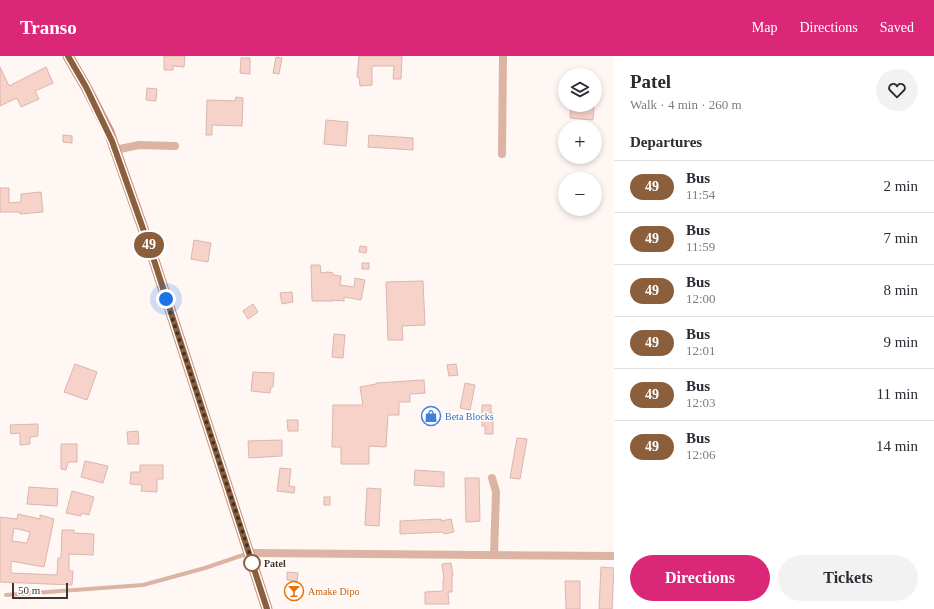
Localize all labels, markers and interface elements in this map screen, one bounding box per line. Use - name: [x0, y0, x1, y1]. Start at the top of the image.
- text: Transo: [20, 17, 77, 38]
- text: Map: [752, 20, 777, 35]
- text: Directions: [799, 20, 858, 35]
- text: Saved: [880, 20, 914, 35]
- map controls: [558, 68, 602, 216]
- button: layers: [558, 68, 602, 112]
- button: heart: [876, 69, 918, 111]
- text: Patel: [630, 71, 671, 92]
- text: Walk · 4 min · 260 m: [630, 97, 742, 112]
- button: +: [558, 120, 602, 164]
- text: Departures: [630, 134, 702, 150]
- text: Bus: [686, 170, 710, 186]
- button: −: [558, 172, 602, 216]
- text: 2 min: [883, 178, 918, 194]
- text: 49: [645, 179, 659, 194]
- text: 11:54: [686, 187, 715, 202]
- text: Bus: [686, 222, 710, 238]
- text: 7 min: [883, 230, 918, 246]
- text: 49: [645, 231, 659, 246]
- line badge: 49: [131, 232, 167, 258]
- text: 49: [142, 237, 156, 252]
- text: 11:59: [686, 239, 715, 254]
- text: Bus: [686, 274, 710, 290]
- text: 8 min: [883, 282, 918, 298]
- text: 49: [645, 283, 659, 298]
- your location: [156, 289, 176, 309]
- text: 12:00: [686, 291, 716, 306]
- text: Bus: [686, 326, 710, 342]
- text: 9 min: [883, 334, 918, 350]
- text: 49: [645, 335, 659, 350]
- text: 12:01: [686, 343, 716, 358]
- text: Bus: [686, 378, 710, 394]
- text: 11 min: [876, 386, 918, 402]
- text: 49: [645, 387, 659, 402]
- text: 12:03: [686, 395, 716, 410]
- shop icon: Beta Blocks: [420, 405, 442, 427]
- place label: Beta Blocks: [445, 411, 494, 422]
- text: Bus: [686, 430, 710, 446]
- text: 14 min: [876, 438, 918, 454]
- text: 49: [645, 439, 659, 454]
- text: 12:06: [686, 447, 716, 462]
- marker: Patel: [243, 554, 261, 572]
- button: Directions: [630, 555, 770, 601]
- button: Tickets: [778, 555, 918, 601]
- place label: Patel: [264, 558, 286, 569]
- bar icon: Amake Dipo: [283, 580, 305, 602]
- scale bar: [12, 581, 68, 600]
- text: 50 m: [18, 584, 40, 596]
- place label: Amake Dipo: [308, 586, 359, 597]

